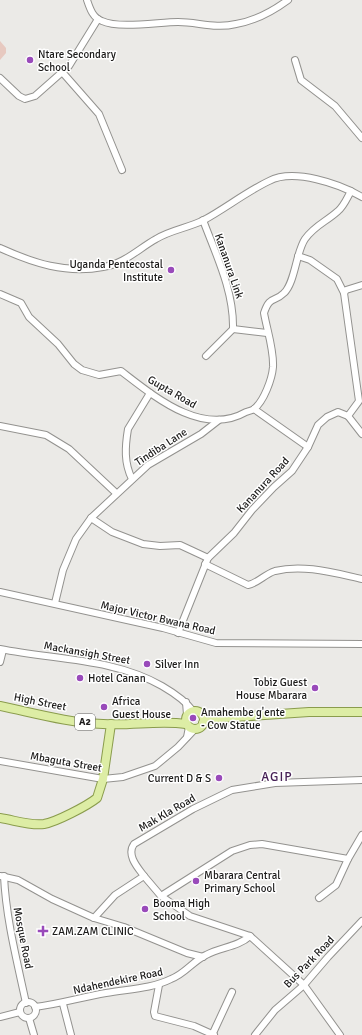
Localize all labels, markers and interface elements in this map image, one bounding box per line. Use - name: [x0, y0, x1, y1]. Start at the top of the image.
- place label: Ntare Secondary School: [38, 48, 117, 74]
- marker: Ntare Secondary School: [25, 55, 35, 65]
- street label: Kananura Link: [212, 232, 246, 301]
- place label: Uganda Pentecostal Institute: [69, 258, 163, 284]
- marker: Uganda Pentecostal Institute: [166, 265, 176, 275]
- street label: Gupta Road: [145, 373, 199, 411]
- street label: Tindiba Lane: [132, 425, 190, 469]
- street label: Kananura Road: [234, 454, 292, 515]
- street label: Major Victor Bwana Road: [99, 598, 217, 638]
- street label: Mackansigh Street: [43, 639, 131, 667]
- place label: Silver Inn: [155, 658, 199, 671]
- marker: Silver Inn: [142, 659, 152, 669]
- place label: Hotel Canan: [88, 672, 146, 685]
- marker: Hotel Canan: [75, 673, 85, 683]
- place label: Tobiz Guest House Mbarara: [236, 676, 307, 702]
- marker: Tobiz Guest House Mbarara: [310, 683, 320, 693]
- street label: High Street: [13, 691, 68, 713]
- place label: Africa Guest House: [112, 695, 171, 721]
- marker: Africa Guest House: [99, 702, 109, 712]
- place label: Amahembe g'ente - Cow Statue: [201, 706, 285, 732]
- marker: Amahembe g'ente - Cow Statue: [188, 713, 198, 723]
- road number: A2: [75, 714, 95, 730]
- street label: Mbaguta Street: [29, 749, 103, 775]
- district label: AGIP: [261, 769, 293, 785]
- place label: Current D & S: [148, 772, 211, 785]
- marker: Current D & S: [214, 773, 224, 783]
- street label: Mak Kla Road: [136, 791, 198, 835]
- place label: Mbarara Central Primary School: [204, 869, 280, 895]
- marker: Mbarara Central Primary School: [191, 876, 201, 886]
- place label: Booma High School: [153, 897, 210, 923]
- marker: Booma High School: [140, 904, 150, 914]
- street label: Mosque Road: [11, 906, 35, 970]
- marker: ZAM.ZAM CLINIC: [37, 925, 49, 937]
- place label: ZAM.ZAM CLINIC: [52, 925, 134, 938]
- street label: Bus Park Road: [281, 933, 337, 991]
- street label: Ndahendekire Road: [72, 965, 164, 997]

